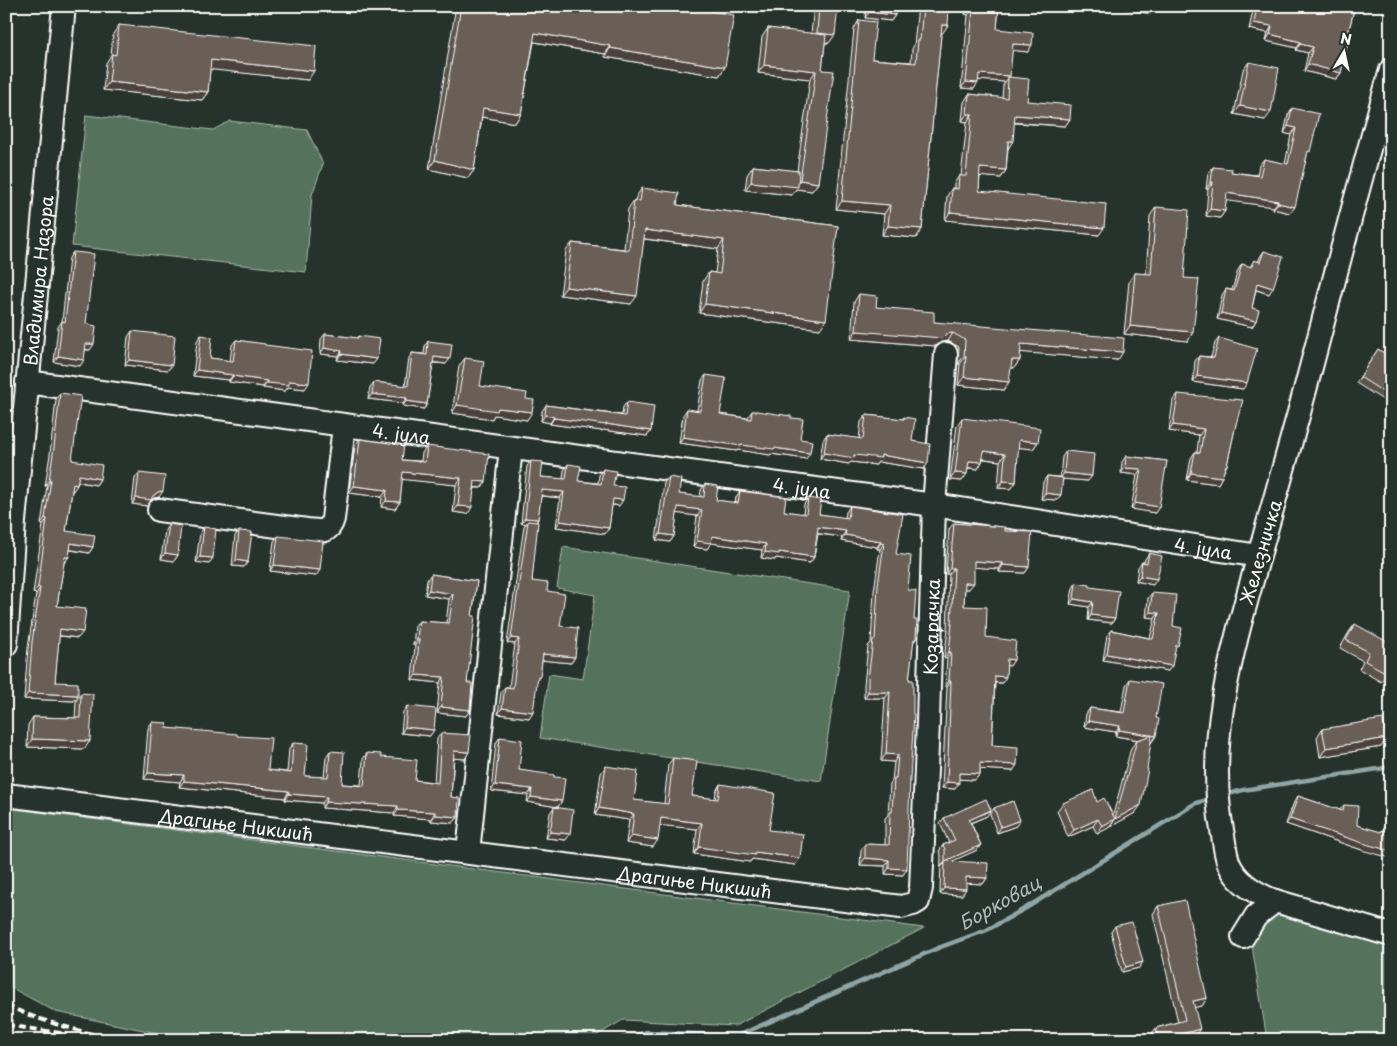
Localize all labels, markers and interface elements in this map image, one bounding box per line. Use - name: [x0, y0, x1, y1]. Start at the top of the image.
- text: N: [1339, 27, 1353, 50]
- north arrow: [1320, 28, 1370, 78]
- street label: Владимира Назора: [16, 193, 59, 367]
- street label: 4. јула: [371, 416, 433, 450]
- street label: 4. јула: [771, 470, 833, 504]
- street label: Железничка: [1232, 496, 1288, 608]
- street label: 4. јула: [1173, 529, 1235, 565]
- street label: Козарачка: [916, 577, 945, 675]
- street label: Драгиње Никшић: [157, 801, 315, 847]
- street label: Драгиње Никшић: [615, 858, 773, 904]
- water label: Борковац: [953, 868, 1046, 936]

